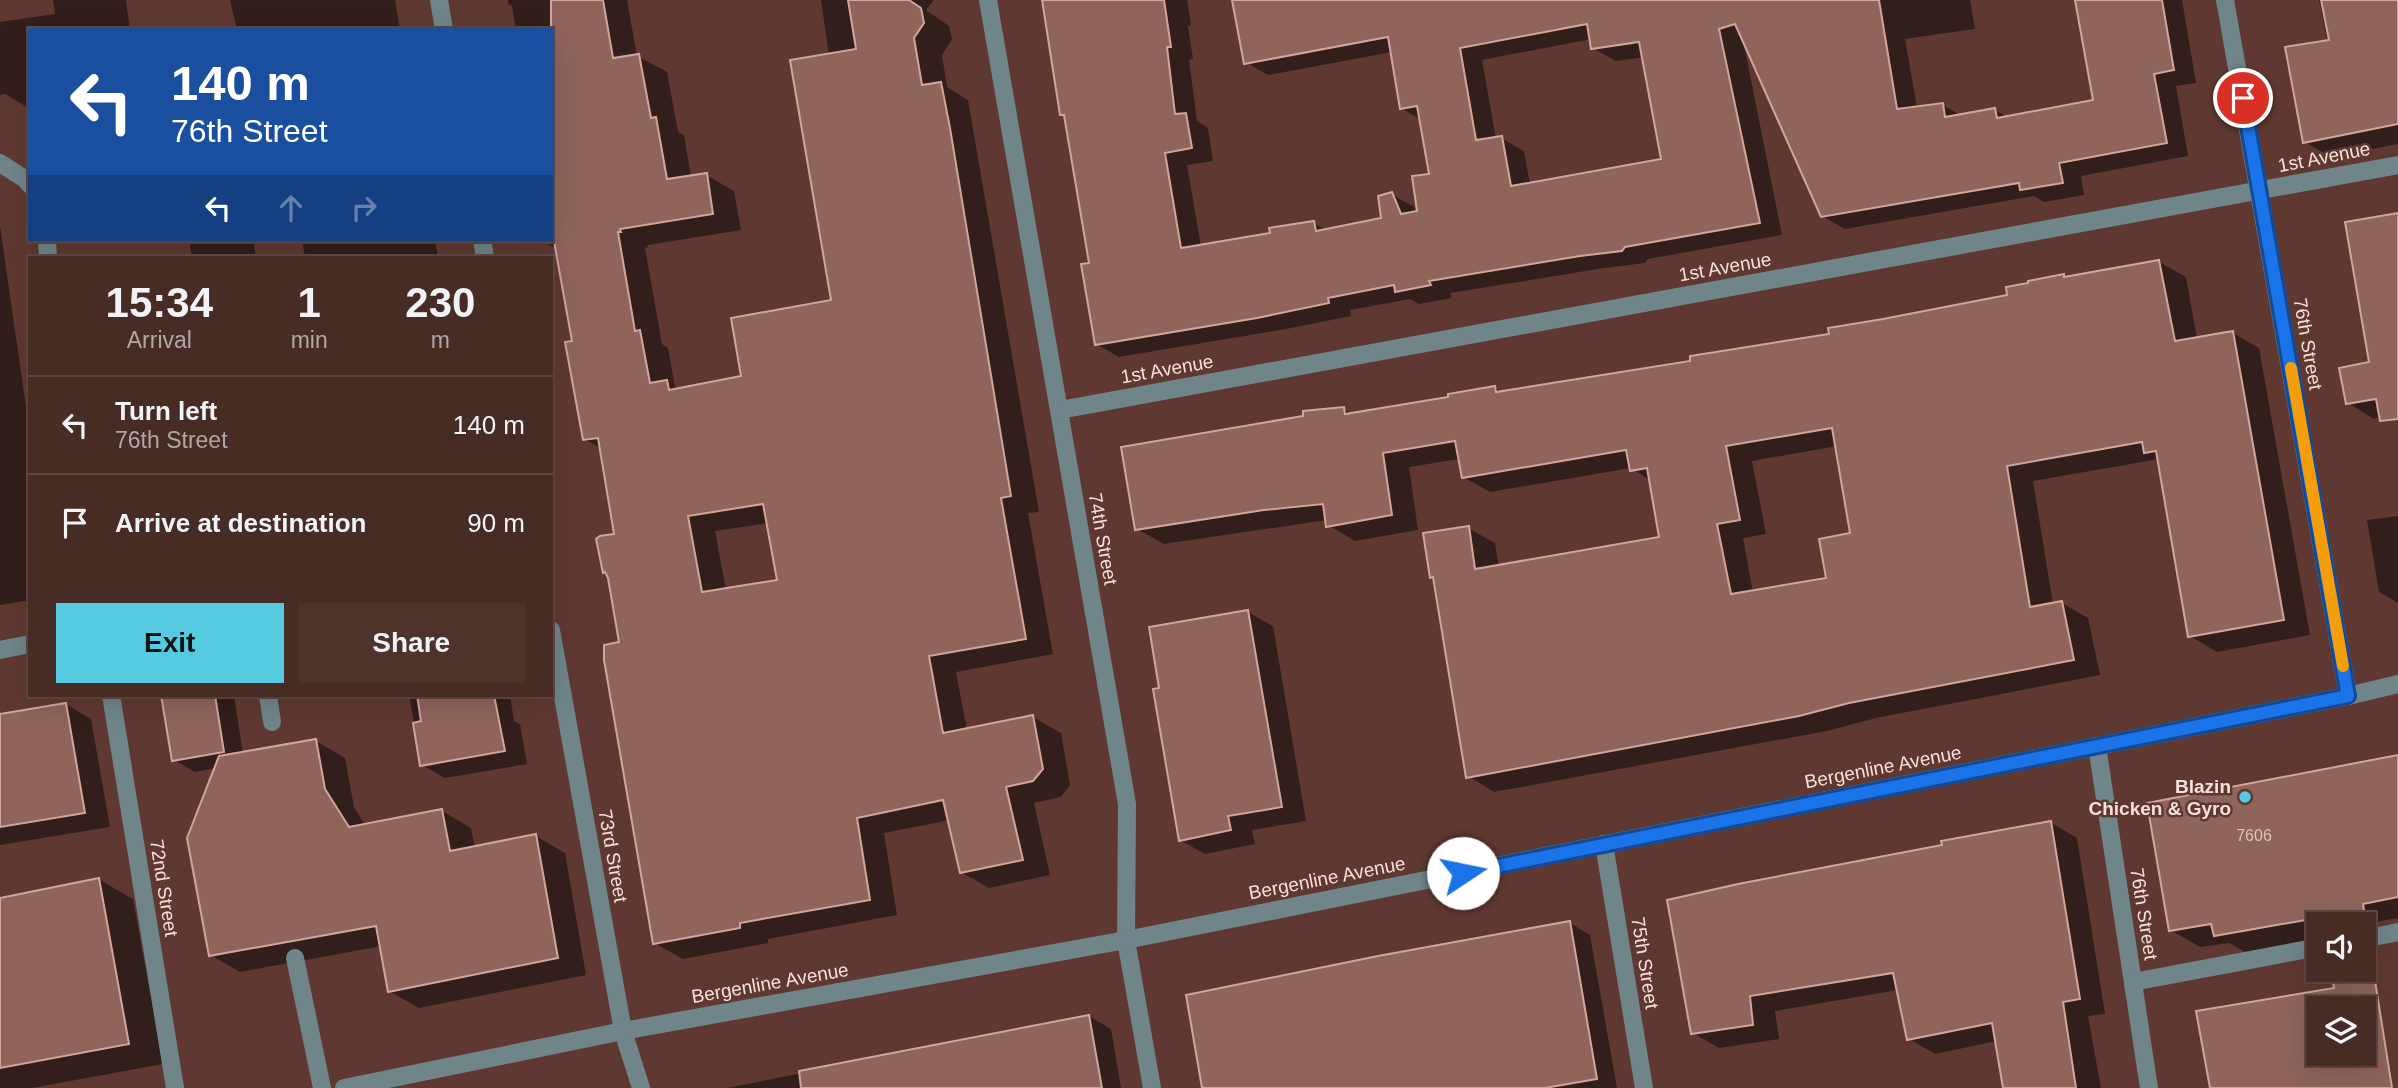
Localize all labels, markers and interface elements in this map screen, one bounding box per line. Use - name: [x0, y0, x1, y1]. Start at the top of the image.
- icon: left: [56, 56, 147, 147]
- text: 140 m: [171, 56, 310, 110]
- pin: [2213, 68, 2273, 128]
- icon: arrive: [2224, 79, 2262, 117]
- text: 76th Street: [171, 113, 328, 149]
- street label: 1st Avenue: [2276, 138, 2372, 176]
- icon: left: [199, 189, 237, 227]
- icon: ahead: [272, 189, 310, 227]
- icon: right: [345, 189, 383, 227]
- street label: 1st Avenue: [1677, 249, 1773, 285]
- text: 15:34: [106, 279, 213, 326]
- text: 1: [297, 279, 321, 326]
- text: 230: [405, 279, 475, 326]
- street label: 76th Street: [2290, 296, 2327, 392]
- text: Arrival: [127, 327, 192, 353]
- text: min: [291, 327, 328, 353]
- text: m: [431, 327, 450, 353]
- street label: 1st Avenue: [1119, 351, 1215, 387]
- text: Turn left: [115, 396, 217, 426]
- icon: left: [56, 406, 94, 444]
- text: 140 m: [453, 410, 525, 440]
- text: 76th Street: [115, 427, 228, 453]
- street label: 74th Street: [1085, 491, 1122, 587]
- icon: arrive: [56, 504, 94, 542]
- text: Arrive at destination: [115, 508, 366, 538]
- text: 90 m: [467, 508, 525, 538]
- button: Exit: [56, 603, 284, 683]
- button: Share: [298, 603, 525, 683]
- street label: Bergenline Avenue: [1803, 742, 1963, 792]
- place label: Blazin Chicken & Gyro: [2088, 776, 2231, 819]
- marker: Blazin Chicken & Gyro: [2237, 789, 2253, 805]
- street label: 73rd Street: [594, 808, 632, 905]
- house number: 7606: [2236, 827, 2272, 844]
- position arrow: [1426, 836, 1500, 910]
- street label: 72nd Street: [146, 838, 182, 939]
- street label: Bergenline Avenue: [1247, 853, 1407, 903]
- street label: 76th Street: [2126, 866, 2162, 962]
- map controls: [2306, 912, 2376, 1066]
- button: sound: [2306, 912, 2376, 982]
- street label: 75th Street: [1627, 915, 1663, 1011]
- street label: Bergenline Avenue: [690, 959, 850, 1007]
- button: layers: [2306, 996, 2376, 1066]

